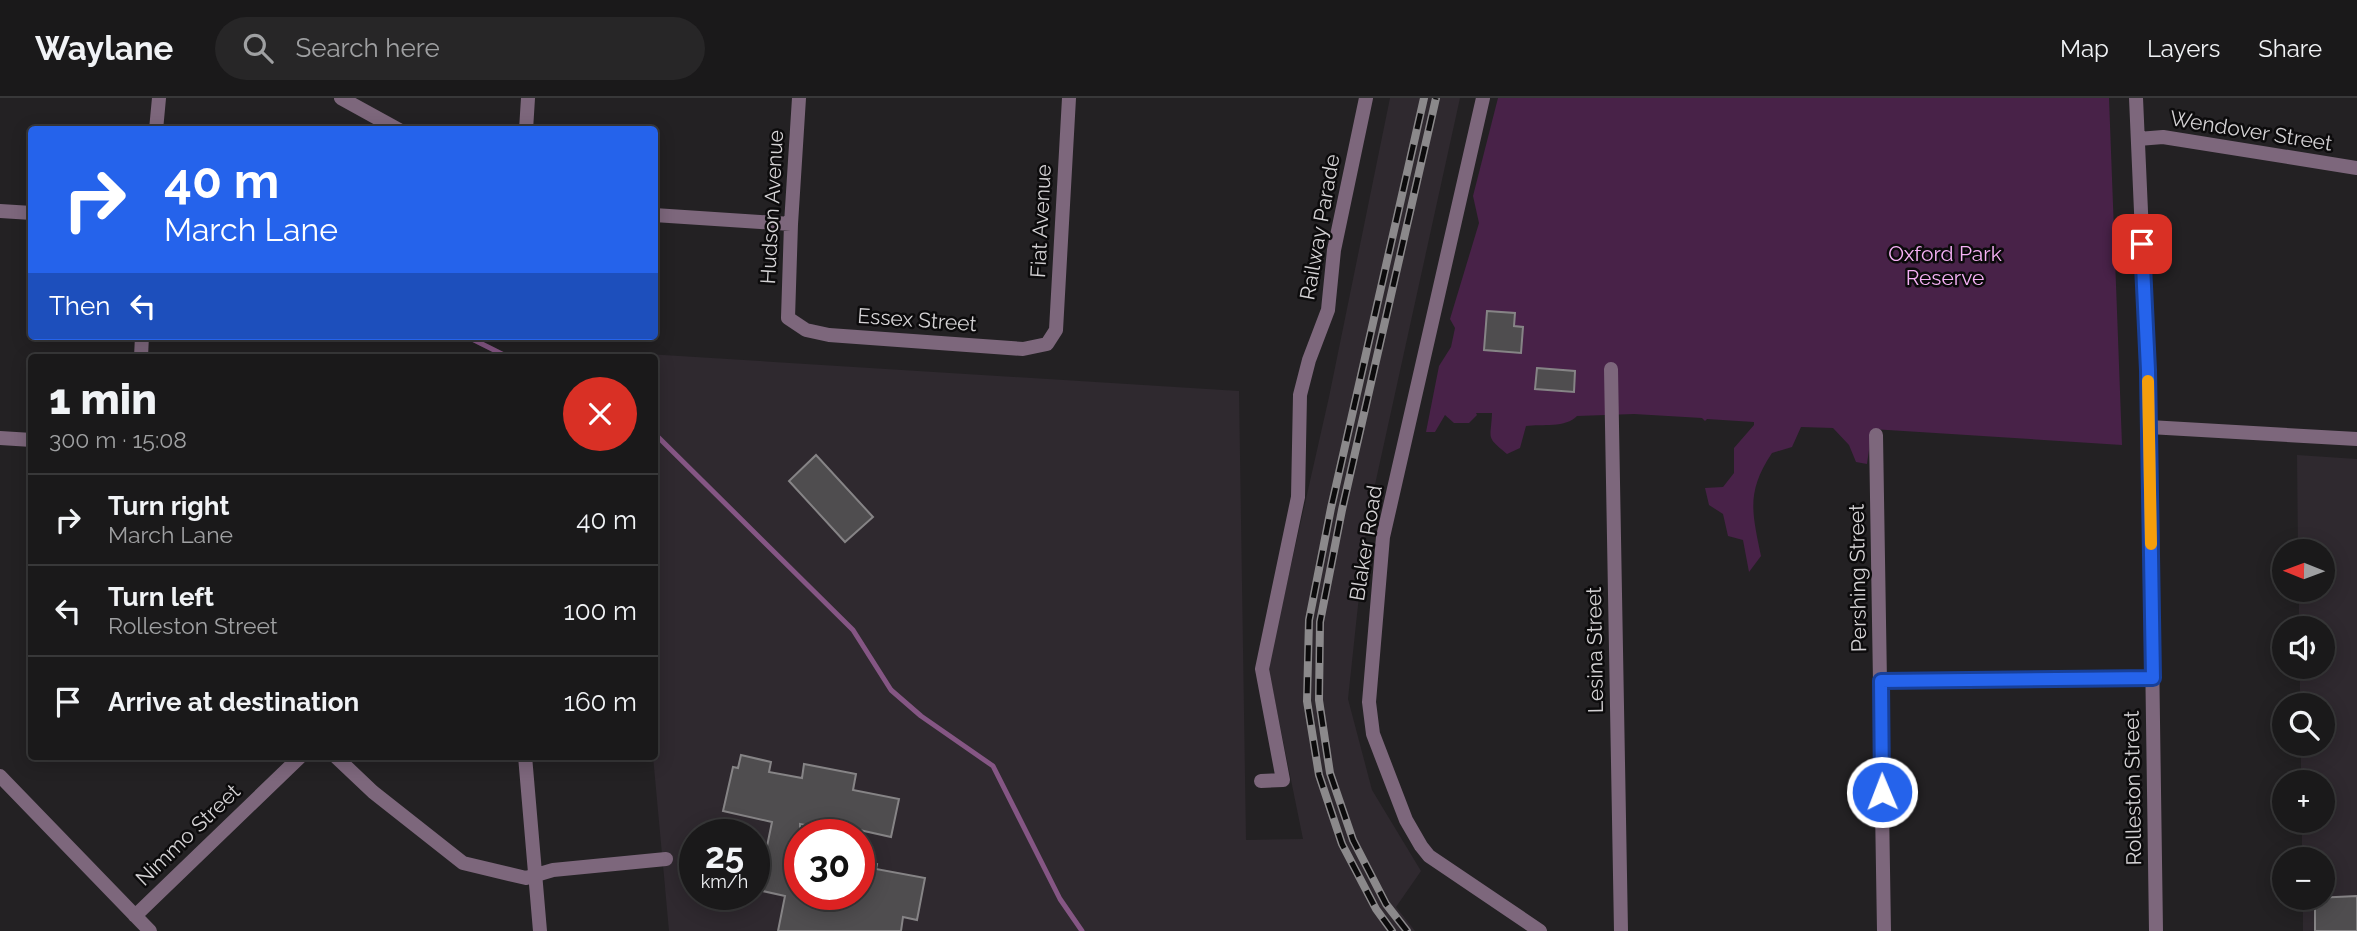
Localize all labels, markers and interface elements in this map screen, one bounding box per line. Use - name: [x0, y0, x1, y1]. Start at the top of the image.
- search box: [215, 17, 705, 80]
- text: Waylane: [35, 29, 173, 68]
- icon: search: [239, 29, 277, 67]
- text: Search here: [295, 33, 440, 63]
- text: Map: [2060, 34, 2109, 63]
- text: Layers: [2147, 34, 2220, 63]
- text: Share: [2258, 34, 2322, 63]
- street label: Wendover Street: [2168, 105, 2334, 156]
- street label: Hudson Avenue: [755, 129, 788, 285]
- text: 40 m: [164, 152, 279, 209]
- street label: Railway Parade: [1294, 152, 1345, 302]
- icon: right: [49, 154, 140, 245]
- street label: Fiat Avenue: [1025, 164, 1056, 278]
- text: March Lane: [164, 211, 338, 248]
- pin: [2112, 214, 2172, 274]
- icon: arrive: [2123, 225, 2161, 263]
- park label: Oxford Park Reserve: [1888, 241, 2002, 290]
- icon: left: [124, 287, 162, 325]
- text: Then: [49, 291, 110, 321]
- street label: Essex Street: [857, 303, 977, 336]
- text: 1 min: [49, 375, 157, 424]
- button: close: [563, 377, 637, 451]
- text: 300 m · 15:08: [49, 426, 187, 453]
- street label: Blaker Road: [1344, 483, 1387, 602]
- text: Turn right: [108, 491, 229, 521]
- icon: right: [49, 501, 87, 539]
- street label: Pershing Street: [1844, 504, 1871, 652]
- text: 40 m: [576, 505, 637, 535]
- text: March Lane: [108, 521, 233, 548]
- north arrow: [2272, 539, 2334, 602]
- map controls: [2272, 539, 2335, 910]
- text: Turn left: [108, 582, 214, 612]
- street label: Lesina Street: [1581, 587, 1608, 713]
- icon: left: [49, 592, 87, 630]
- text: 100 m: [564, 596, 637, 626]
- text: Rolleston Street: [108, 612, 278, 639]
- button: sound: [2272, 616, 2335, 679]
- icon: arrive: [49, 683, 87, 721]
- text: Arrive at destination: [108, 687, 359, 717]
- text: 160 m: [564, 687, 637, 717]
- button: search: [2272, 693, 2335, 756]
- street label: Rolleston Street: [2119, 710, 2146, 866]
- position arrow: [1845, 755, 1919, 829]
- button: +: [2272, 770, 2335, 833]
- street label: Nimmo Street: [130, 779, 245, 891]
- speed limit sign: 30: [784, 819, 875, 910]
- text: 25: [705, 835, 744, 876]
- button: −: [2272, 847, 2335, 910]
- text: km/h: [701, 871, 748, 892]

